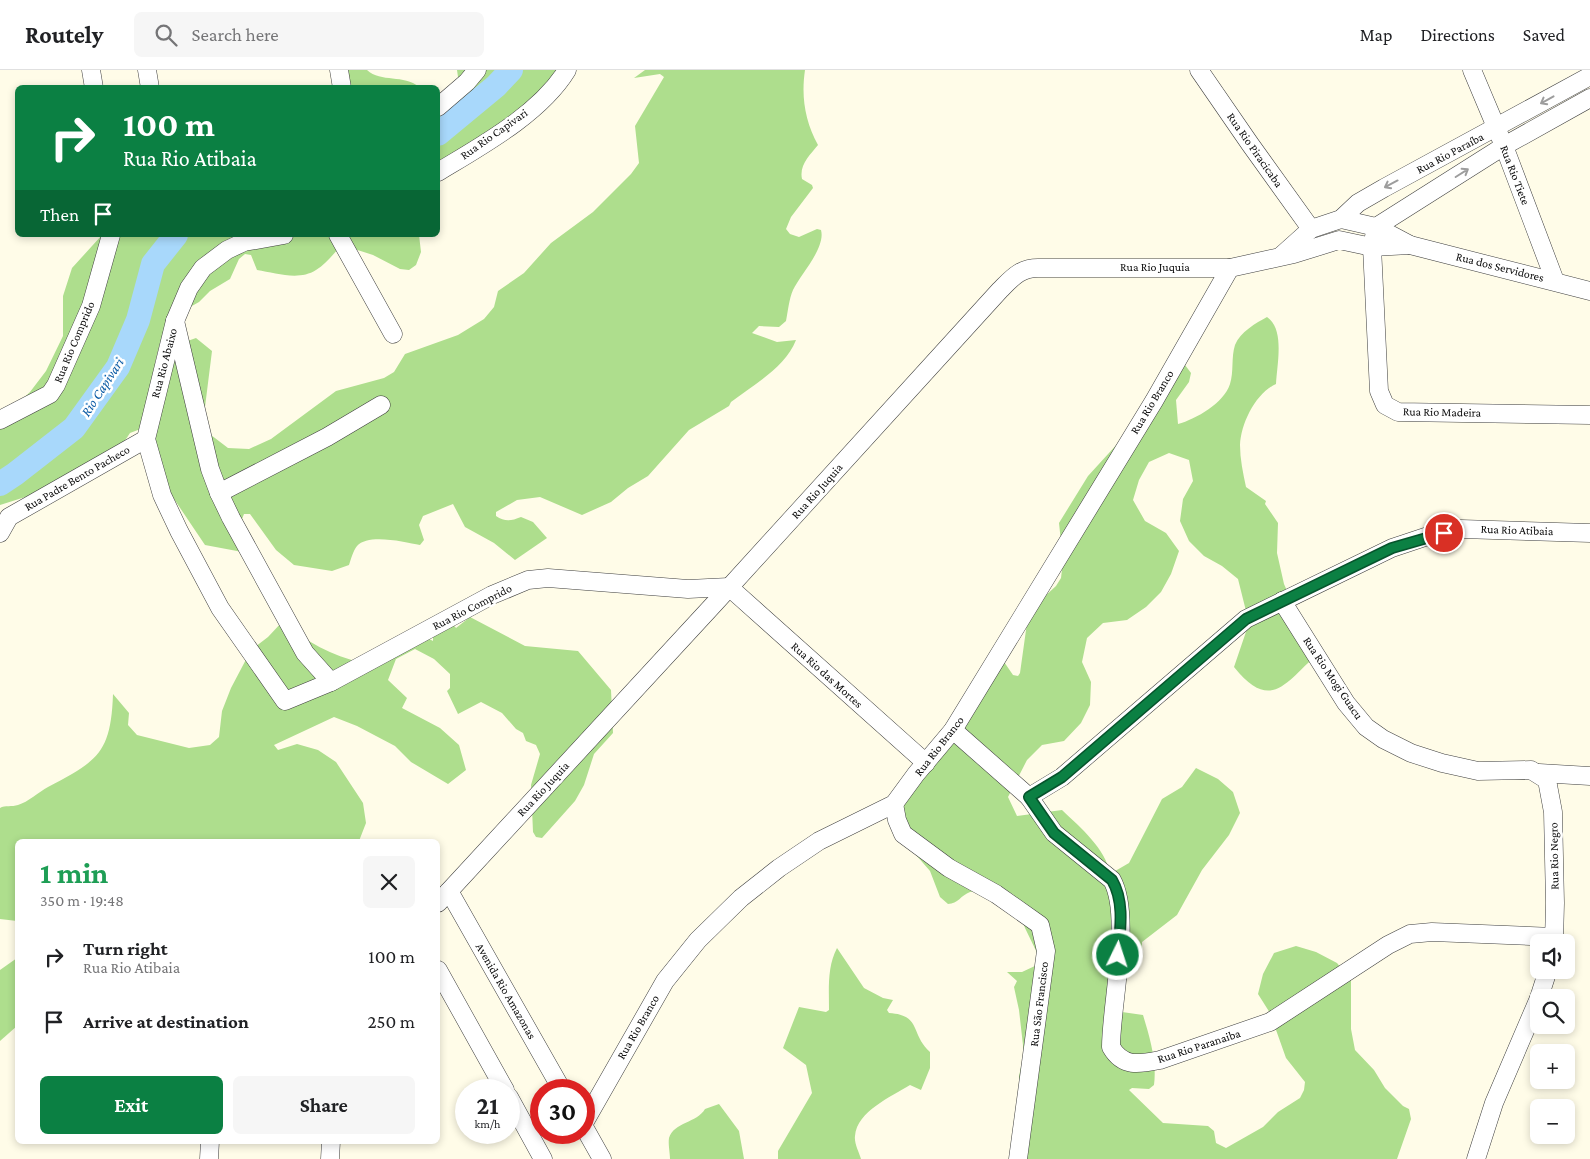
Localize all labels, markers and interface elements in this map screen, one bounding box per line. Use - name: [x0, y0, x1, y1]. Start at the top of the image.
- search box: [134, 12, 484, 57]
- text: Routely: [25, 21, 104, 48]
- icon: search: [152, 21, 180, 49]
- text: Search here: [192, 24, 279, 45]
- text: Map: [1360, 25, 1392, 45]
- text: Directions: [1420, 25, 1495, 45]
- text: Saved: [1523, 25, 1565, 45]
- one-way arrow: [1540, 95, 1555, 105]
- icon: right: [40, 105, 105, 170]
- text: 100 m: [123, 105, 215, 144]
- street label: Rua Rio Capivari: [458, 106, 530, 162]
- street label: Rua Rio Piracicaba: [1224, 110, 1286, 190]
- street label: Rua Rio Paraíba: [1414, 129, 1487, 177]
- street label: Rua Rio Tiete: [1497, 143, 1533, 207]
- text: Rua Rio Atibaia: [123, 146, 257, 171]
- one-way arrow: [1454, 167, 1468, 177]
- one-way arrow: [1384, 179, 1399, 189]
- icon: arrive: [89, 200, 117, 228]
- text: Then: [40, 204, 79, 225]
- street label: Rua dos Servidores: [1455, 249, 1546, 285]
- street label: Rua Rio Juquia: [1120, 260, 1190, 274]
- street label: Rua Rio Comprido: [51, 299, 98, 385]
- street label: Rua Rio Abaixo: [148, 327, 180, 399]
- water label: Rio Capivari: [77, 355, 127, 419]
- street label: Rua Rio Branco: [1127, 367, 1177, 437]
- street label: Rua Rio Madeira: [1403, 404, 1482, 420]
- street label: Rua Padre Bento Pacheco: [22, 442, 132, 514]
- street label: Rua Rio Juquia: [788, 460, 846, 522]
- pin: [1423, 512, 1465, 554]
- icon: arrive: [1430, 519, 1458, 547]
- street label: Rua Rio Atibaia: [1480, 522, 1554, 538]
- street label: Rua Rio Comprido: [430, 581, 514, 633]
- street label: Rua Rio Mogi Guacu: [1300, 634, 1366, 722]
- street label: Rua Rio das Mortes: [788, 639, 866, 711]
- street label: Rua Rio Branco: [911, 713, 967, 779]
- street label: Rua Rio Juquia: [514, 758, 572, 819]
- street label: Rua Rio Negro: [1546, 822, 1562, 890]
- text: 1 min: [40, 856, 108, 889]
- button: close: [363, 856, 415, 908]
- text: 350 m · 19:48: [40, 892, 124, 909]
- position arrow: [1091, 928, 1143, 980]
- map controls: [1530, 934, 1575, 1144]
- button: sound: [1530, 934, 1575, 979]
- text: Turn right: [83, 938, 168, 959]
- street label: Avenida Rio Amazonas: [473, 940, 539, 1042]
- icon: right: [40, 943, 68, 971]
- text: 100 m: [368, 946, 415, 967]
- text: Rua Rio Atibaia: [83, 959, 180, 976]
- street label: Rua São Francisco: [1027, 961, 1051, 1047]
- button: search: [1530, 989, 1575, 1034]
- street label: Rua Rio Branco: [614, 992, 662, 1062]
- icon: arrive: [40, 1008, 68, 1036]
- text: Arrive at destination: [83, 1011, 249, 1032]
- text: 250 m: [367, 1011, 415, 1032]
- street label: Rua Rio Paranaiba: [1156, 1026, 1243, 1066]
- button: +: [1530, 1044, 1575, 1089]
- button: Exit: [40, 1076, 223, 1134]
- button: Share: [233, 1076, 415, 1134]
- speed limit sign: 30: [530, 1079, 595, 1144]
- text: 21: [476, 1092, 499, 1119]
- button: −: [1530, 1099, 1575, 1144]
- text: km/h: [475, 1117, 500, 1131]

